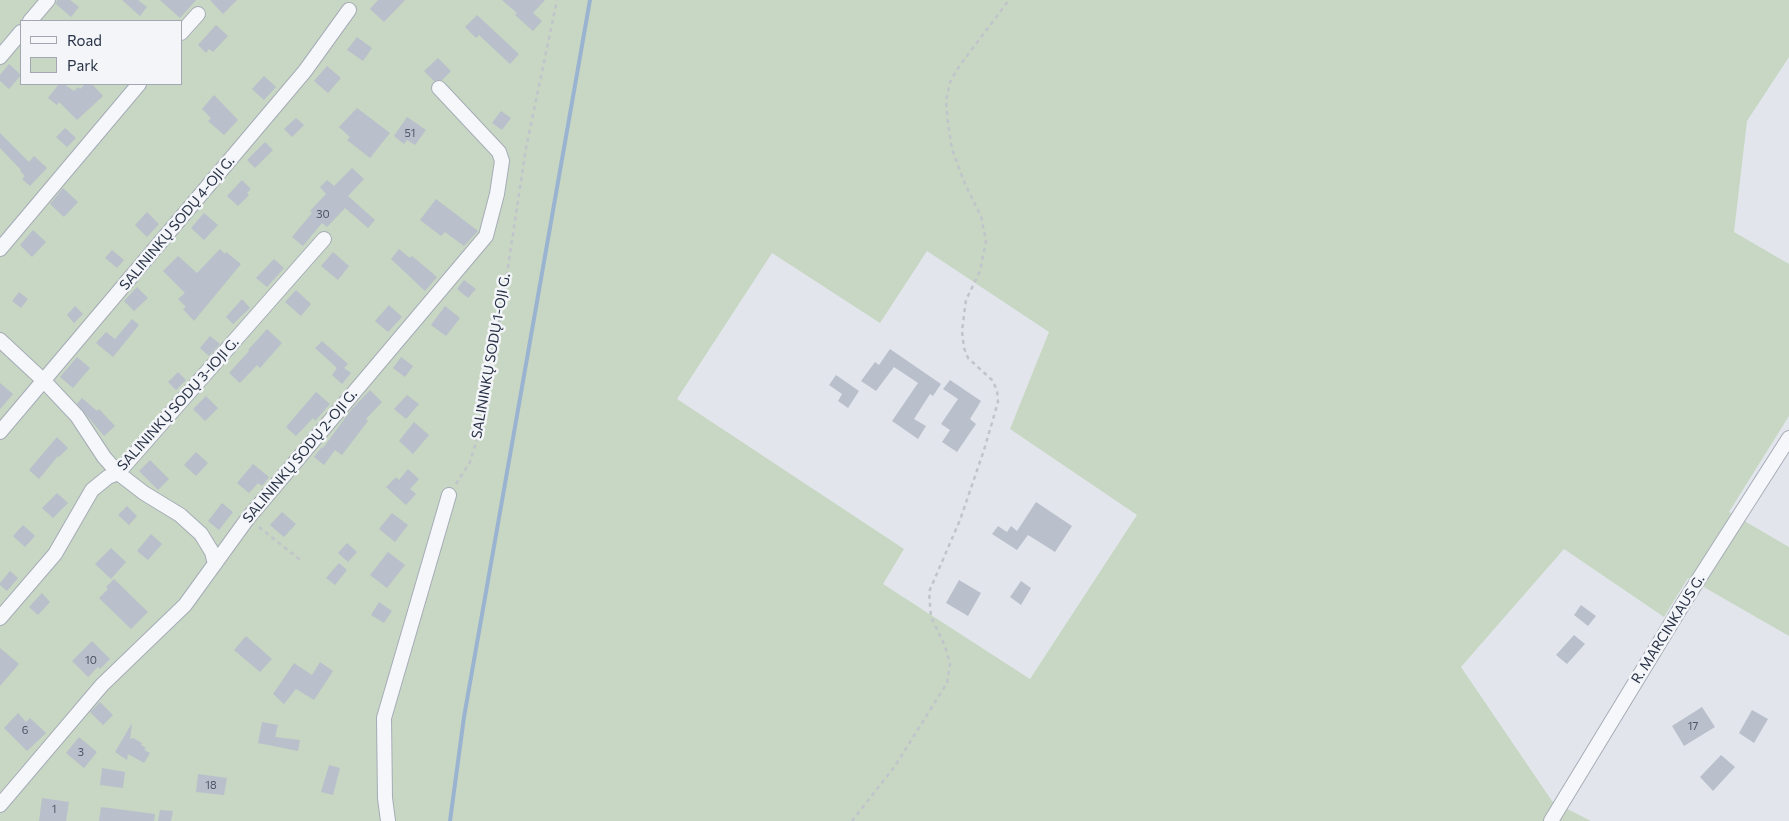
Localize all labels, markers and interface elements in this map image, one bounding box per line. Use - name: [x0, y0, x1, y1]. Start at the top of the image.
- legend: [20, 20, 182, 85]
- text: Road: [67, 31, 102, 49]
- text: Park: [67, 56, 98, 74]
- house number: 51: [404, 126, 416, 140]
- street label: SALININKŲ SODŲ 4-OJI G.: [116, 152, 238, 294]
- house number: 30: [316, 207, 330, 221]
- street label: SALININKŲ SODŲ 1-OJI G.: [468, 272, 514, 440]
- street label: SALININKŲ SODŲ 3-IOJI G.: [114, 334, 242, 474]
- street label: SALININKŲ SODŲ 2-OJI G.: [239, 386, 361, 526]
- street label: R. MARCINKAUS G.: [1628, 572, 1708, 686]
- house number: 10: [85, 653, 97, 667]
- house number: 17: [1688, 719, 1698, 733]
- house number: 6: [22, 723, 28, 737]
- house number: 3: [78, 745, 84, 759]
- house number: 18: [205, 778, 217, 792]
- house number: 1: [52, 802, 56, 816]

